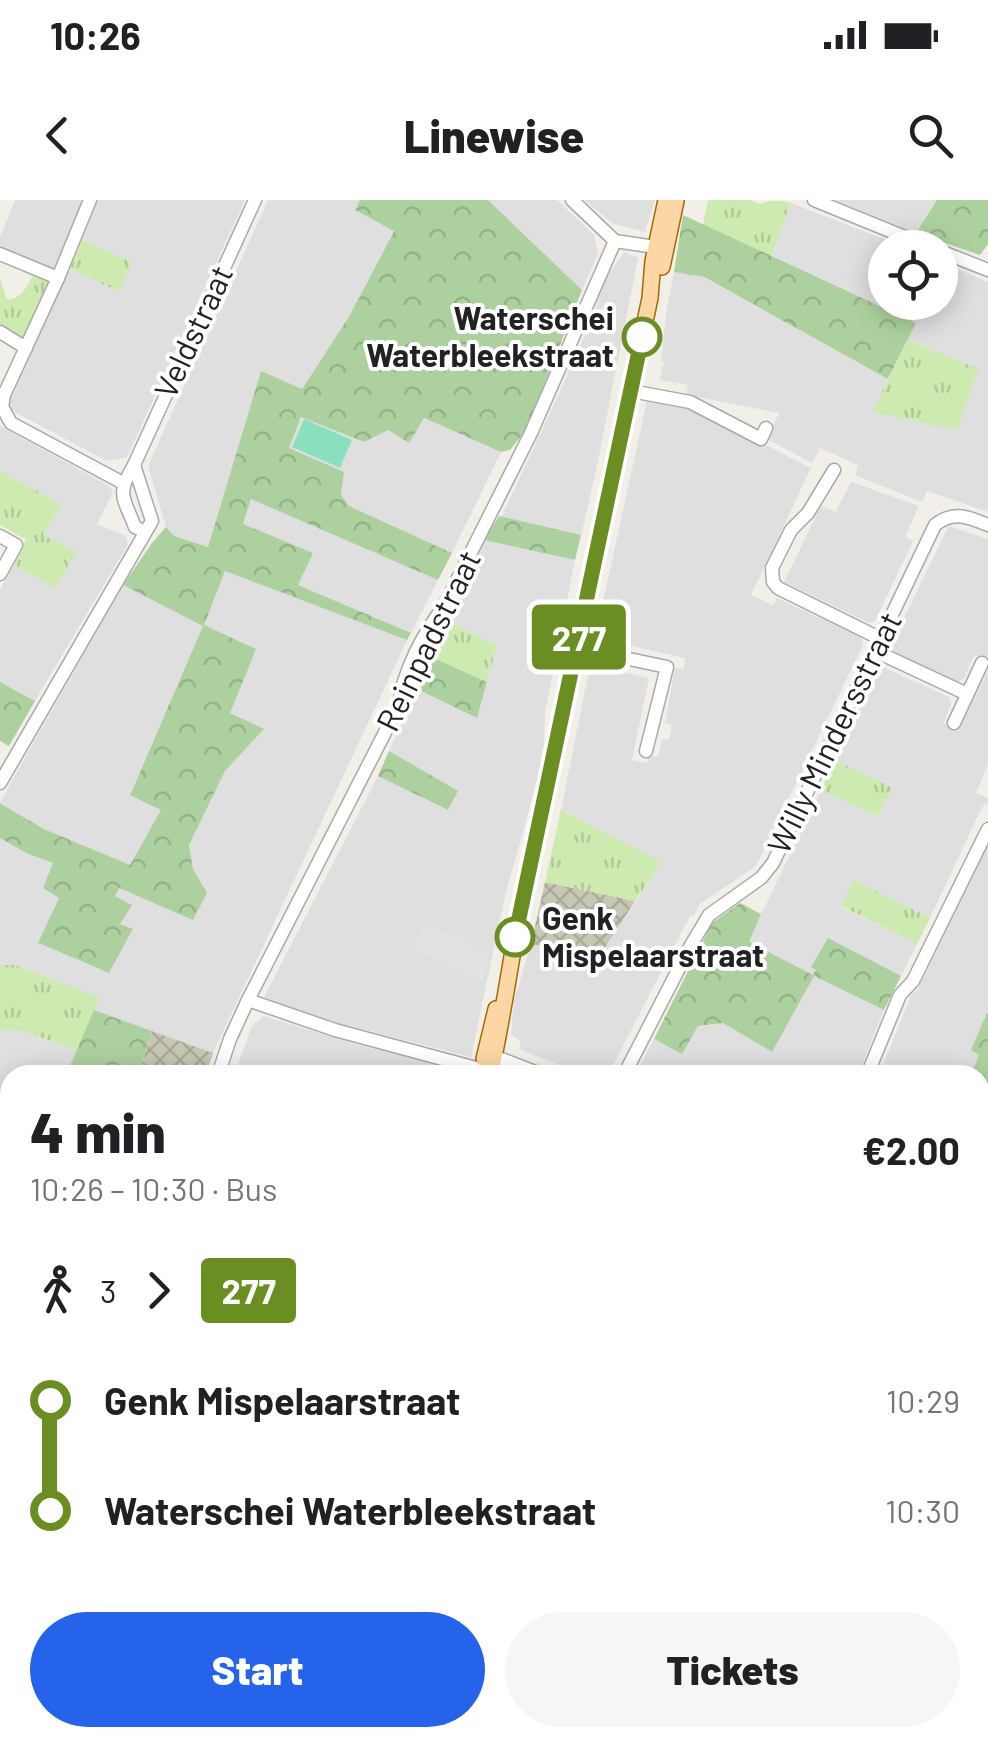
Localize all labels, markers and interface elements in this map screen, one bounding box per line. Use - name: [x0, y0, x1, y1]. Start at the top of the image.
- text: 10:26: [50, 12, 141, 58]
- icon: back: [30, 108, 85, 163]
- text: Linewise: [404, 108, 584, 162]
- icon: search: [903, 108, 958, 163]
- map controls: [868, 230, 958, 320]
- button: locate: [868, 230, 958, 320]
- street label: Veldstraat: [145, 259, 239, 404]
- place label: Waterschei Waterbleekstraat: [366, 298, 614, 373]
- marker: Waterschei Waterbleekstraat: [623, 318, 661, 356]
- street label: Reinpadstraat: [367, 544, 487, 737]
- line badge: 277: [522, 604, 636, 670]
- street label: Willy Mindersstraat: [758, 605, 908, 859]
- text: 277: [552, 616, 606, 658]
- place label: Genk Mispelaarstraat: [542, 898, 764, 973]
- marker: Genk Mispelaarstraat: [496, 918, 534, 956]
- text: 4 min: [30, 1098, 166, 1164]
- text: €2.00: [862, 1127, 960, 1173]
- text: 10:26 – 10:30 · Bus: [30, 1169, 277, 1207]
- icon: walk: [30, 1263, 85, 1318]
- icon: forward: [131, 1263, 186, 1318]
- text: 277: [221, 1269, 276, 1311]
- text: 3: [100, 1271, 116, 1309]
- text: Genk Mispelaarstraat: [104, 1377, 460, 1423]
- text: 10:29: [886, 1381, 960, 1419]
- text: Waterschei Waterbleekstraat: [104, 1487, 596, 1533]
- text: 10:30: [885, 1491, 960, 1529]
- button: Start: [30, 1612, 485, 1727]
- button: Tickets: [505, 1612, 960, 1727]

